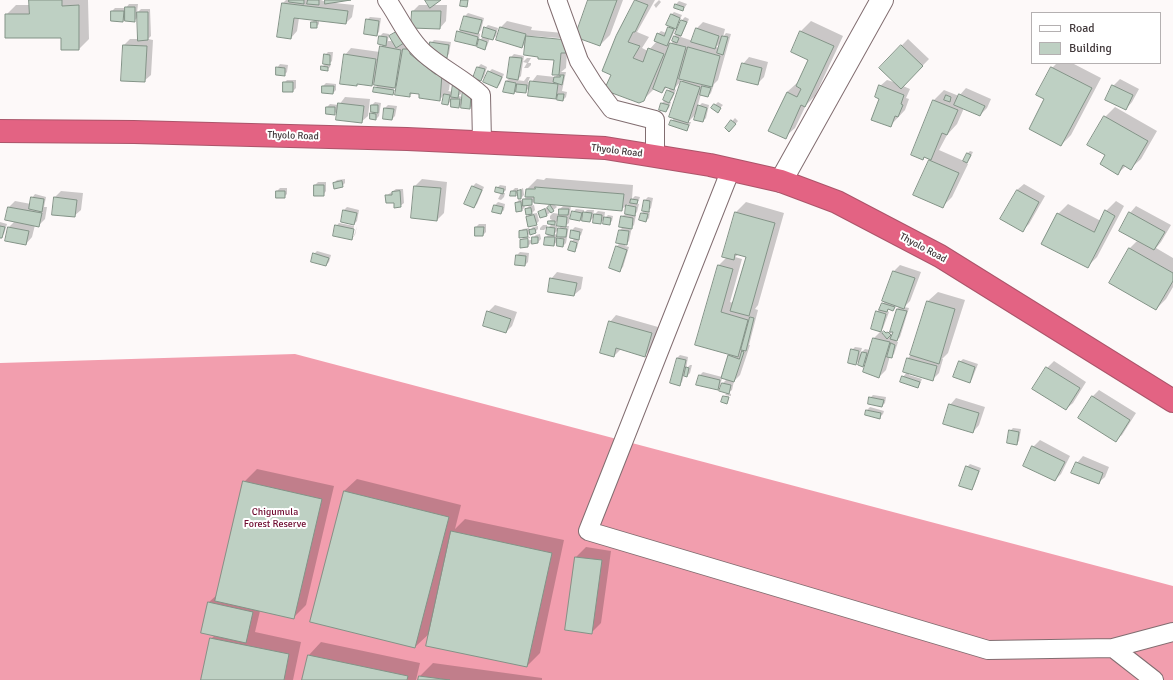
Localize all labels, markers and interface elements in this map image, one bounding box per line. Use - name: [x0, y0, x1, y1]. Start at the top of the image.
- legend: [1031, 12, 1161, 64]
- text: Road: [1069, 21, 1095, 36]
- text: Building: [1069, 41, 1112, 56]
- street label: Thyolo Road: [267, 129, 319, 143]
- street label: Thyolo Road: [591, 142, 643, 160]
- street label: Thyolo Road: [897, 231, 949, 265]
- park label: Chigumula Forest Reserve: [244, 506, 306, 530]

